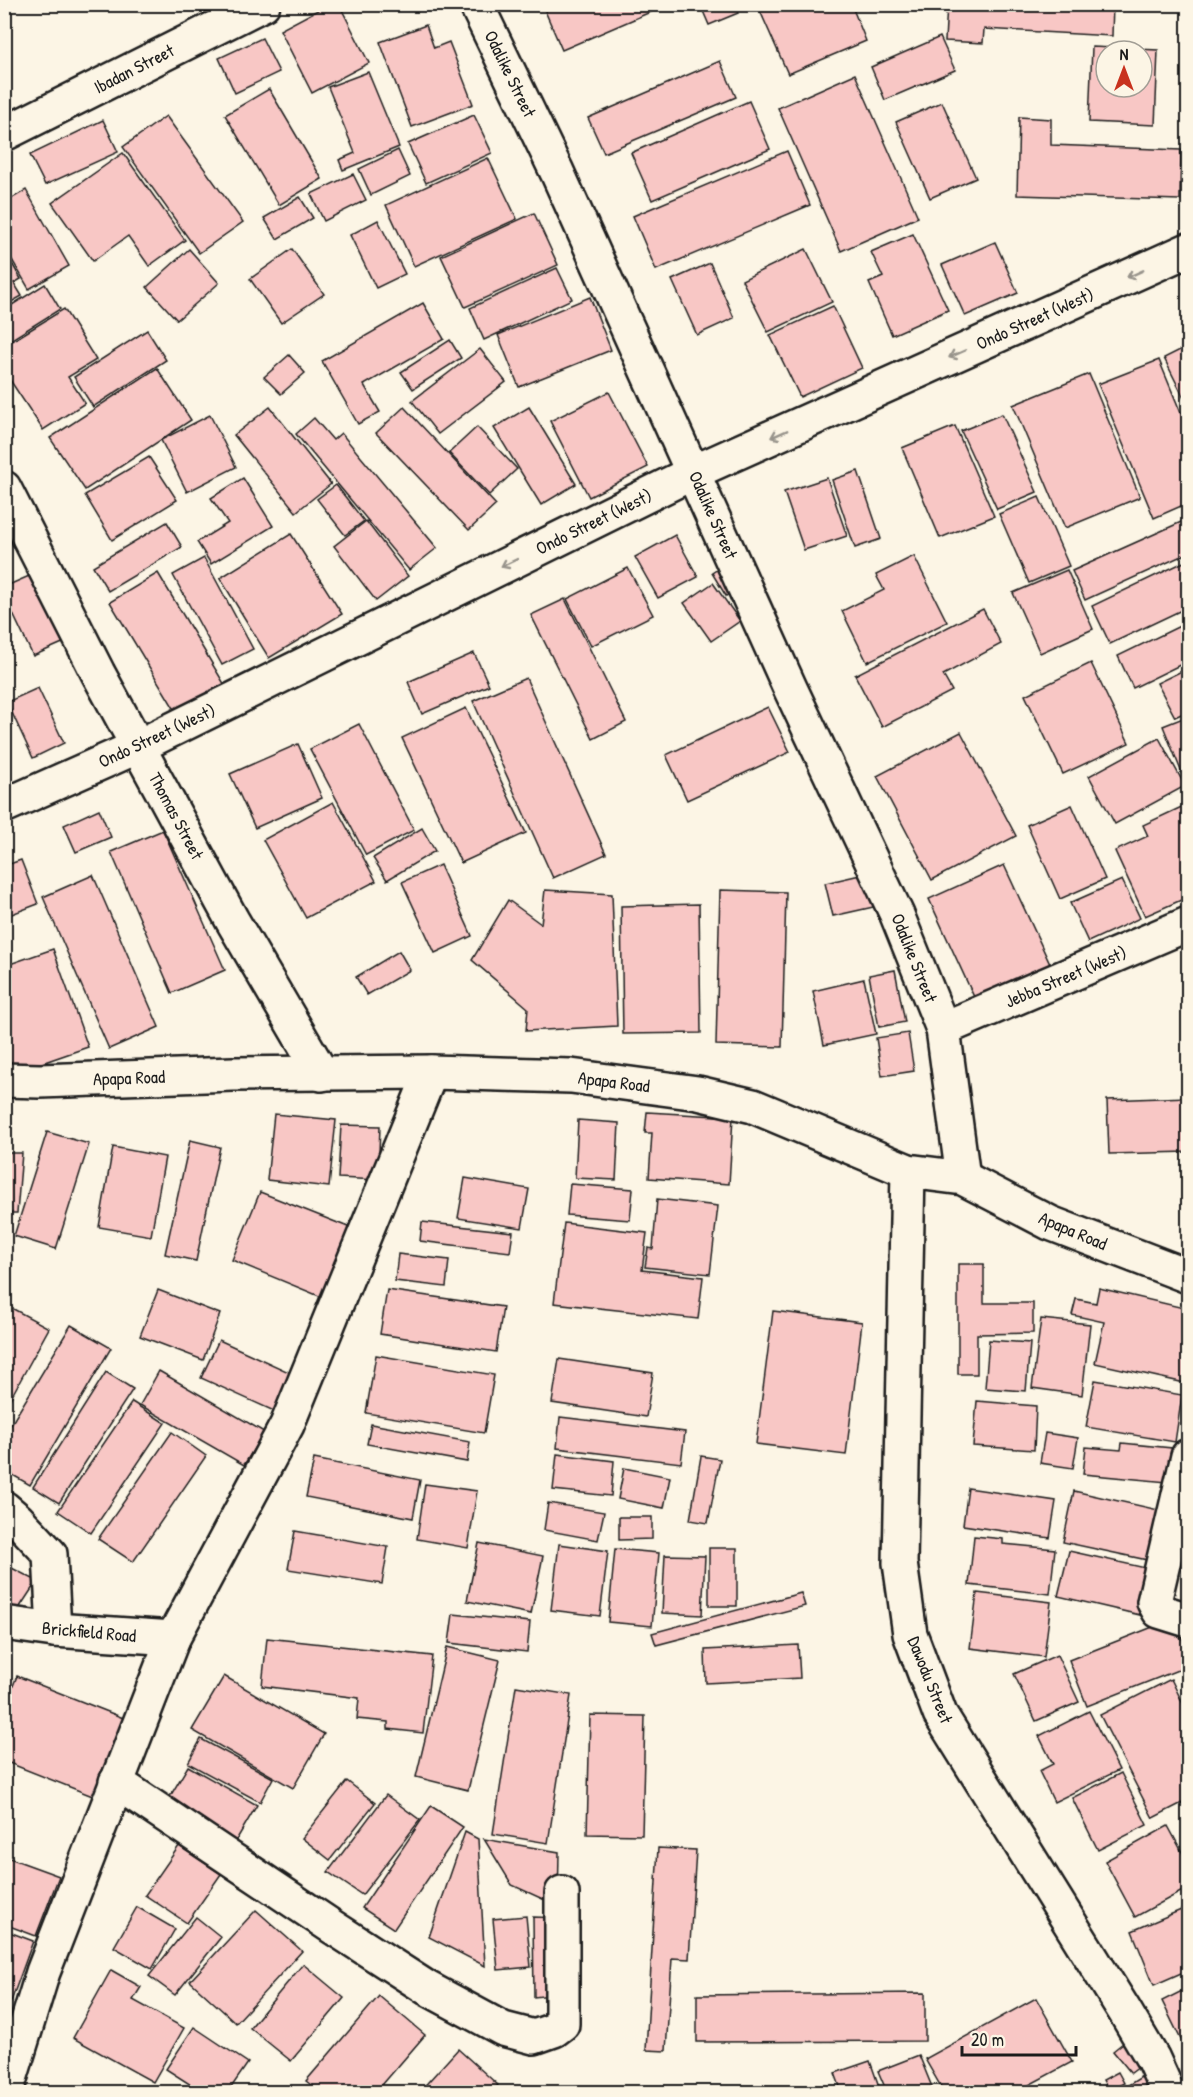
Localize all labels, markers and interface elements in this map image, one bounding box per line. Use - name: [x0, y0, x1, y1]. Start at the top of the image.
- street label: Odalike Street: [479, 26, 543, 122]
- street label: Ibadan Street: [89, 37, 179, 99]
- north arrow: [1094, 39, 1154, 99]
- text: N: [1120, 43, 1129, 65]
- one-way arrow: [1127, 269, 1145, 280]
- street label: Ondo Street (West): [972, 281, 1098, 356]
- one-way arrow: [949, 349, 967, 360]
- one-way arrow: [771, 429, 789, 440]
- street label: Odalike Street: [683, 467, 744, 563]
- street label: Ondo Street (West): [531, 483, 656, 561]
- one-way arrow: [500, 558, 518, 570]
- street label: Ondo Street (West): [94, 697, 219, 774]
- street label: Thomas Street: [143, 768, 210, 865]
- street label: Odalike Street: [885, 910, 944, 1007]
- street label: Jebba Street (West): [1001, 940, 1130, 1013]
- street label: Apapa Road: [93, 1064, 165, 1091]
- street label: Apapa Road: [577, 1065, 651, 1098]
- street label: Apapa Road: [1035, 1205, 1111, 1256]
- street label: Brickfield Road: [41, 1615, 137, 1648]
- street label: Dawodu Street: [902, 1633, 959, 1728]
- scale bar: [962, 2019, 1076, 2057]
- text: 20 m: [971, 2027, 1004, 2052]

